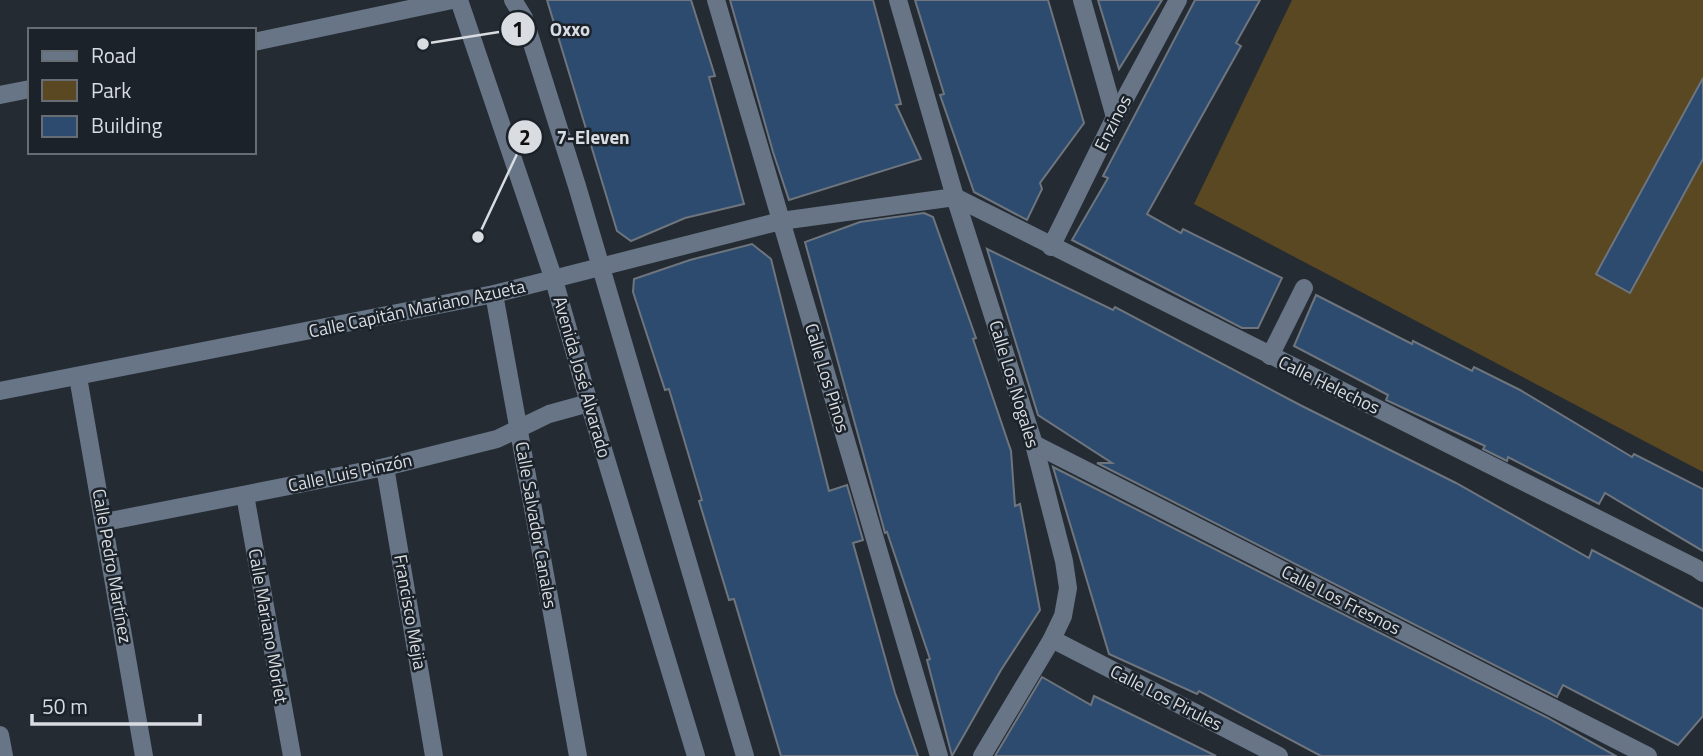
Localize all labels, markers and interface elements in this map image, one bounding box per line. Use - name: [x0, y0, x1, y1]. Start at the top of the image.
- callout: Oxxo: [501, 9, 604, 49]
- text: 1: [512, 13, 524, 45]
- text: Oxxo: [550, 14, 590, 43]
- legend: [28, 28, 256, 154]
- text: Road: [91, 39, 136, 71]
- text: Park: [91, 74, 131, 106]
- street label: Enzinos: [1087, 90, 1138, 155]
- text: Building: [91, 109, 163, 141]
- callout: 7-Eleven: [508, 117, 644, 157]
- text: 2: [519, 121, 531, 153]
- text: 7-Eleven: [556, 122, 630, 151]
- street label: Calle Capitán Mariano Azueta: [306, 272, 528, 345]
- street label: Avenida José Alvarado: [547, 293, 618, 461]
- street label: Calle Los Nogales: [982, 317, 1047, 451]
- street label: Calle Los Pinos: [798, 320, 857, 436]
- street label: Calle Helechos: [1274, 348, 1385, 421]
- street label: Calle Salvador Canales: [509, 439, 564, 610]
- street label: Calle Luis Pinzón: [285, 446, 414, 499]
- street label: Calle Pedro Martínez: [86, 487, 139, 645]
- street label: Calle Mariano Morlet: [242, 546, 296, 706]
- street label: Francisco Mejia: [387, 552, 434, 672]
- street label: Calle Los Fresnos: [1277, 558, 1406, 641]
- street label: Calle Los Pirules: [1105, 658, 1227, 737]
- scale bar: [32, 682, 200, 726]
- text: 50 m: [42, 690, 88, 722]

